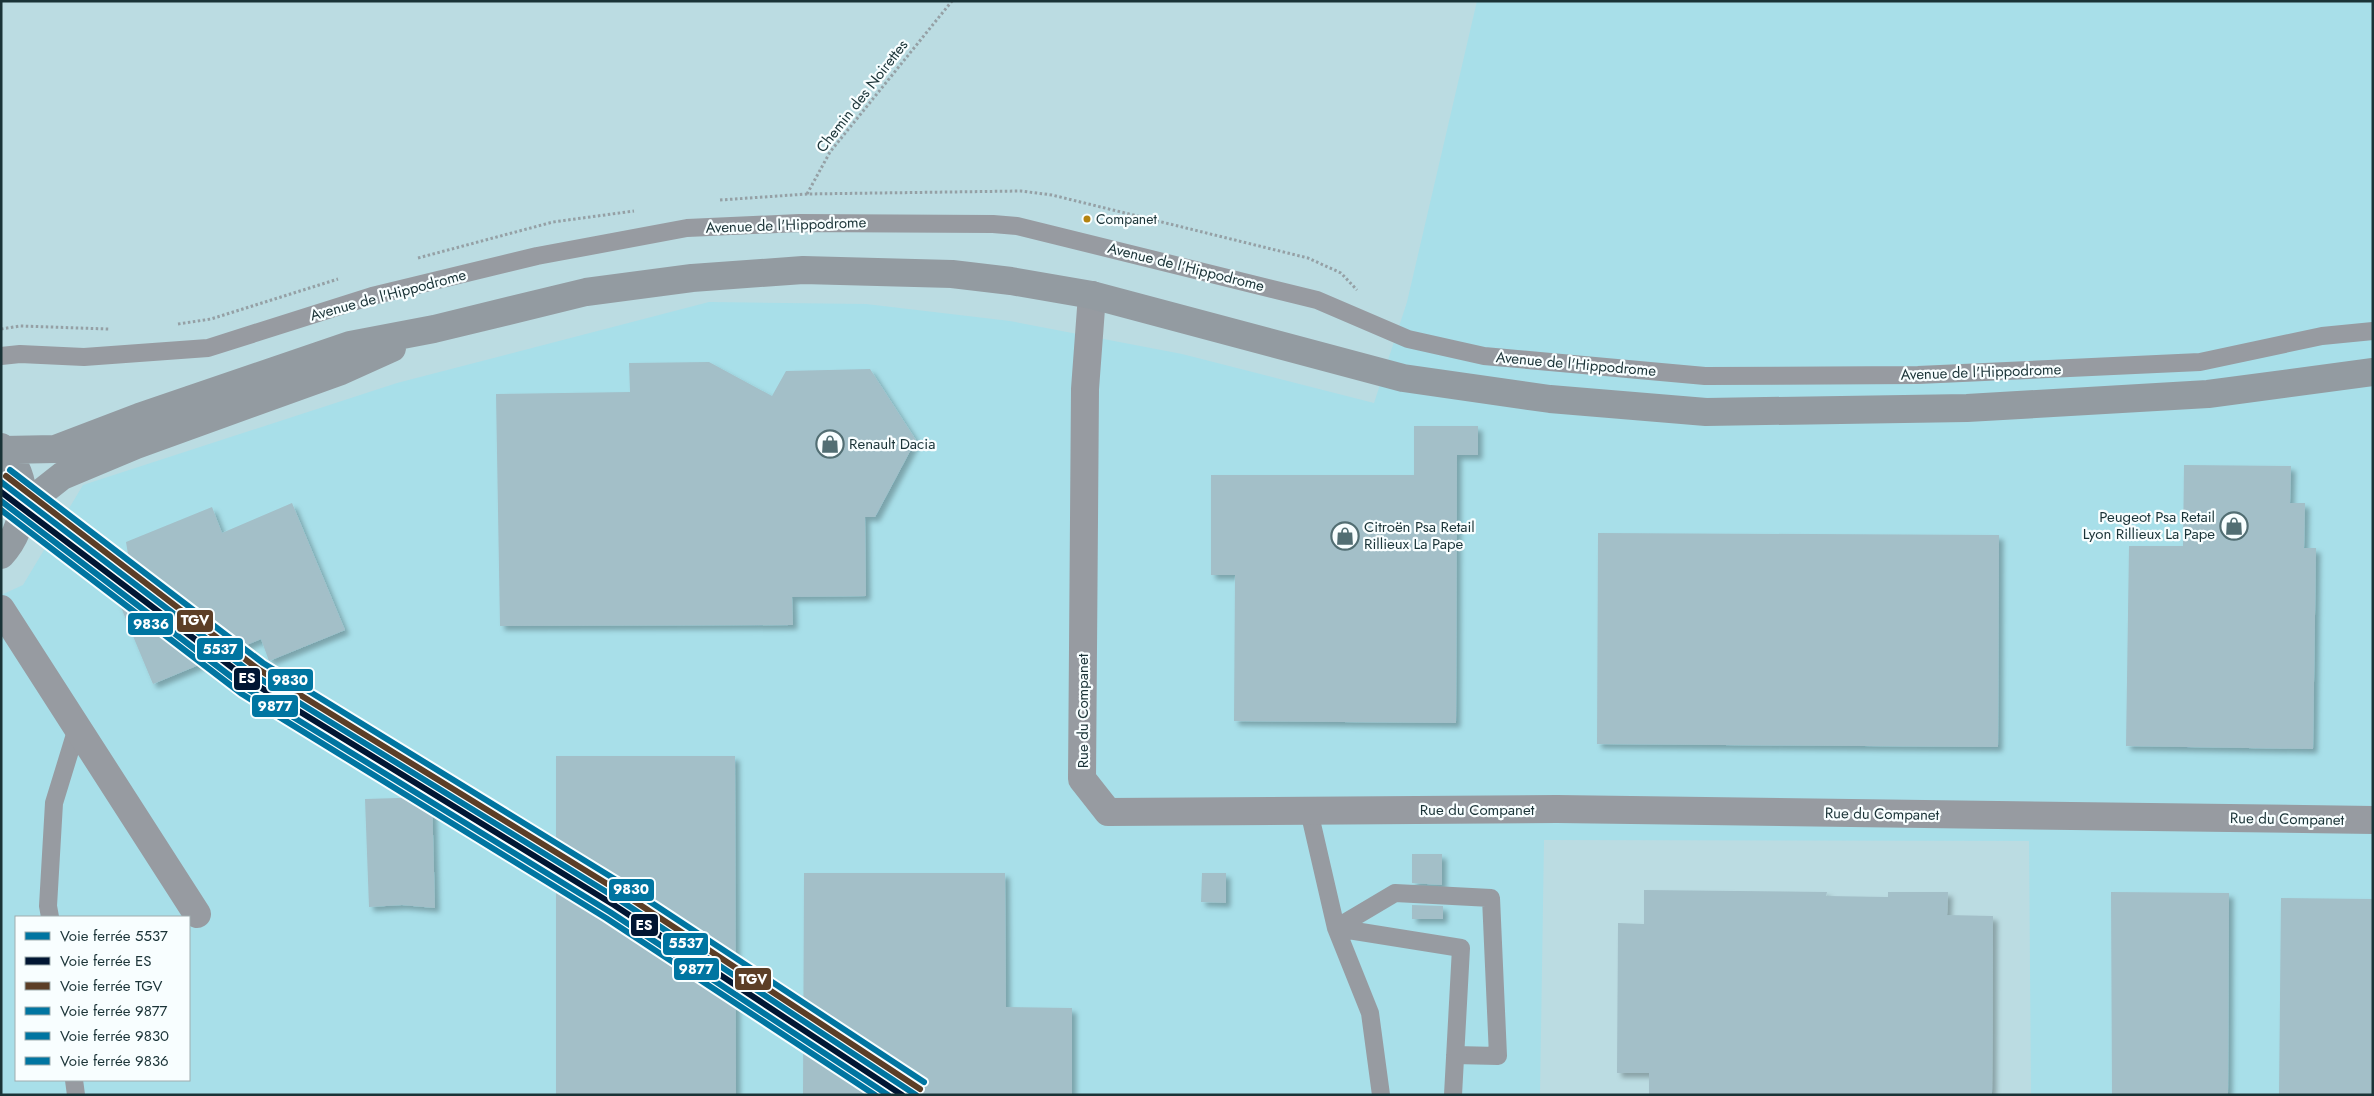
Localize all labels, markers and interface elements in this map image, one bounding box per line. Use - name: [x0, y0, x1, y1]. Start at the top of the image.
- street label: Chemin des Noirettes: [811, 35, 913, 157]
- place label: Companet: [1096, 209, 1157, 229]
- street label: Avenue de l'Hippodrome: [705, 211, 867, 239]
- marker: Companet: [1082, 214, 1092, 224]
- street label: Avenue de l'Hippodrome: [1105, 237, 1267, 297]
- street label: Avenue de l'Hippodrome: [308, 264, 469, 326]
- street label: Avenue de l'Hippodrome: [1495, 346, 1657, 382]
- street label: Avenue de l'Hippodrome: [1900, 358, 2062, 386]
- shop icon: Renault Dacia: [815, 429, 845, 459]
- place label: Renault Dacia: [849, 433, 935, 455]
- place label: Peugeot Psa Retail Lyon Rillieux La Pape: [2083, 506, 2215, 545]
- shop icon: Peugeot Psa Retail Lyon Rillieux La Pape: [2219, 511, 2249, 541]
- place label: Citroën Psa Retail Rillieux La Pape: [1364, 516, 1475, 555]
- shop icon: Citroën Psa Retail Rillieux La Pape: [1330, 521, 1360, 551]
- line badge: TGV: [176, 609, 214, 633]
- text: TGV: [181, 610, 210, 630]
- line badge: 9836: [127, 612, 174, 636]
- text: 9836: [133, 614, 169, 634]
- line badge: 5537: [196, 637, 244, 661]
- text: 5537: [203, 639, 238, 659]
- street label: Rue du Companet: [1072, 653, 1094, 768]
- line badge: ES: [233, 667, 261, 691]
- text: ES: [238, 668, 256, 688]
- line badge: 9830: [267, 668, 314, 692]
- text: 9830: [272, 670, 308, 690]
- line badge: 9877: [251, 694, 299, 718]
- text: 9877: [258, 696, 293, 716]
- street label: Rue du Companet: [1420, 799, 1535, 821]
- street label: Rue du Companet: [1825, 802, 1940, 826]
- street label: Rue du Companet: [2230, 807, 2345, 831]
- line badge: 9830: [608, 878, 655, 902]
- text: 9830: [613, 879, 649, 899]
- line badge: ES: [630, 913, 659, 937]
- text: ES: [635, 915, 653, 935]
- legend: [15, 916, 190, 1081]
- text: Voie ferrée 5537: [60, 925, 168, 947]
- line badge: 5537: [662, 932, 709, 956]
- text: 5537: [669, 933, 704, 953]
- text: Voie ferrée ES: [60, 950, 152, 972]
- line badge: 9877: [673, 957, 720, 981]
- text: 9877: [679, 959, 714, 979]
- line badge: TGV: [734, 967, 772, 991]
- text: TGV: [739, 969, 768, 989]
- text: Voie ferrée TGV: [60, 975, 162, 997]
- text: Voie ferrée 9877: [60, 1000, 168, 1022]
- text: Voie ferrée 9830: [60, 1025, 169, 1047]
- text: Voie ferrée 9836: [60, 1050, 169, 1072]

